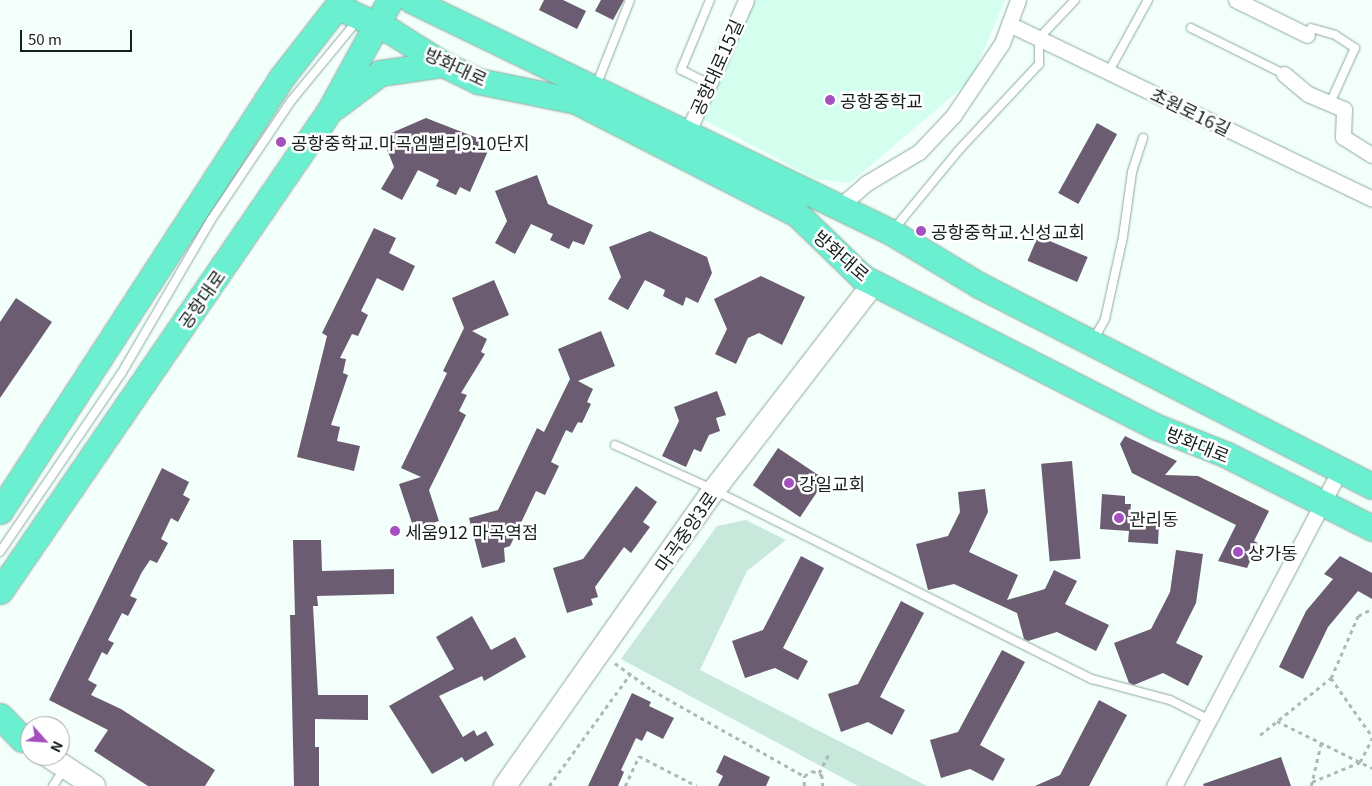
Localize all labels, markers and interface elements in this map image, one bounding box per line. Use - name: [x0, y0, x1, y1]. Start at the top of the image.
- street label: 공항대로15길: [685, 16, 747, 118]
- scale bar: [22, 20, 135, 52]
- text: 50 m: [28, 28, 62, 49]
- street label: 방화대로: [421, 42, 491, 90]
- street label: 초원로16길: [1148, 82, 1234, 140]
- place label: 공항중학교: [840, 89, 923, 111]
- marker: 공항중학교: [824, 94, 836, 106]
- place label: 공항중학교.마곡엠밸리9.10단지: [291, 131, 530, 153]
- marker: 공항중학교.마곡엠밸리9.10단지: [275, 136, 287, 148]
- place label: 공항중학교.신성교회: [931, 220, 1085, 242]
- street label: 방화대로: [810, 225, 874, 285]
- marker: 공항중학교.신성교회: [915, 225, 927, 237]
- street label: 공항대로: [173, 266, 229, 332]
- street label: 방화대로: [1163, 422, 1233, 466]
- place label: 강일교회: [799, 472, 865, 494]
- marker: 강일교회: [783, 477, 795, 489]
- street label: 마곡중앙3로: [650, 487, 720, 575]
- place label: 관리동: [1129, 507, 1179, 529]
- marker: 관리동: [1113, 512, 1125, 524]
- place label: 세움912 마곡역점: [405, 520, 538, 542]
- marker: 세움912 마곡역점: [389, 525, 401, 537]
- place label: 상가동: [1248, 541, 1298, 563]
- marker: 상가동: [1232, 546, 1244, 558]
- north arrow: [20, 716, 70, 766]
- text: N: [46, 738, 69, 756]

